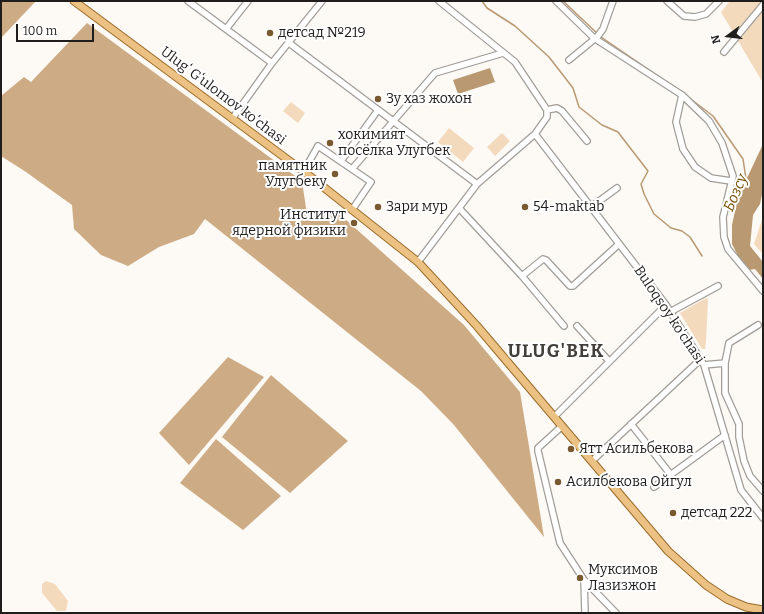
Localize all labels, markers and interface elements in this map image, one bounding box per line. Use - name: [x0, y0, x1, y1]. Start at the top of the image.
- scale bar: [18, 16, 96, 42]
- north arrow: [708, 16, 748, 56]
- text: 100 m: [23, 24, 57, 38]
- place label: детсад №219: [278, 25, 366, 41]
- marker: детсад №219: [265, 28, 275, 38]
- text: N: [709, 33, 723, 45]
- street label: Ulugʻ Gʻulomov koʻchasi: [157, 43, 289, 149]
- place label: Зу хаз жохон: [386, 91, 472, 107]
- marker: Зу хаз жохон: [373, 94, 383, 104]
- place label: хокимият посёлка Улугбек: [338, 127, 450, 160]
- marker: хокимият посёлка Улугбек: [325, 138, 335, 148]
- place label: памятник Улугбеку: [258, 158, 327, 190]
- marker: памятник Улугбеку: [330, 169, 340, 179]
- water label: Бозсу: [720, 172, 752, 214]
- place label: Зари мур: [386, 199, 448, 215]
- place label: 54-maktab: [533, 199, 604, 215]
- marker: Зари мур: [373, 202, 383, 212]
- marker: 54-maktab: [520, 202, 530, 212]
- place label: Институт ядерной физики: [232, 207, 346, 240]
- marker: Институт ядерной физики: [349, 218, 359, 228]
- street label: Buloqsoy ko'chasi: [630, 263, 708, 367]
- district label: ULUG'BEK: [508, 341, 604, 363]
- place label: Ятт Асильбекова: [579, 441, 694, 457]
- marker: Ятт Асильбекова: [566, 444, 576, 454]
- place label: Асилбекова Ойгул: [566, 474, 692, 490]
- marker: Асилбекова Ойгул: [553, 477, 563, 487]
- place label: детсад 222: [681, 505, 752, 521]
- marker: детсад 222: [668, 508, 678, 518]
- place label: Муксимов Лазизжон: [588, 562, 658, 594]
- marker: Муксимов Лазизжон: [575, 573, 585, 583]

